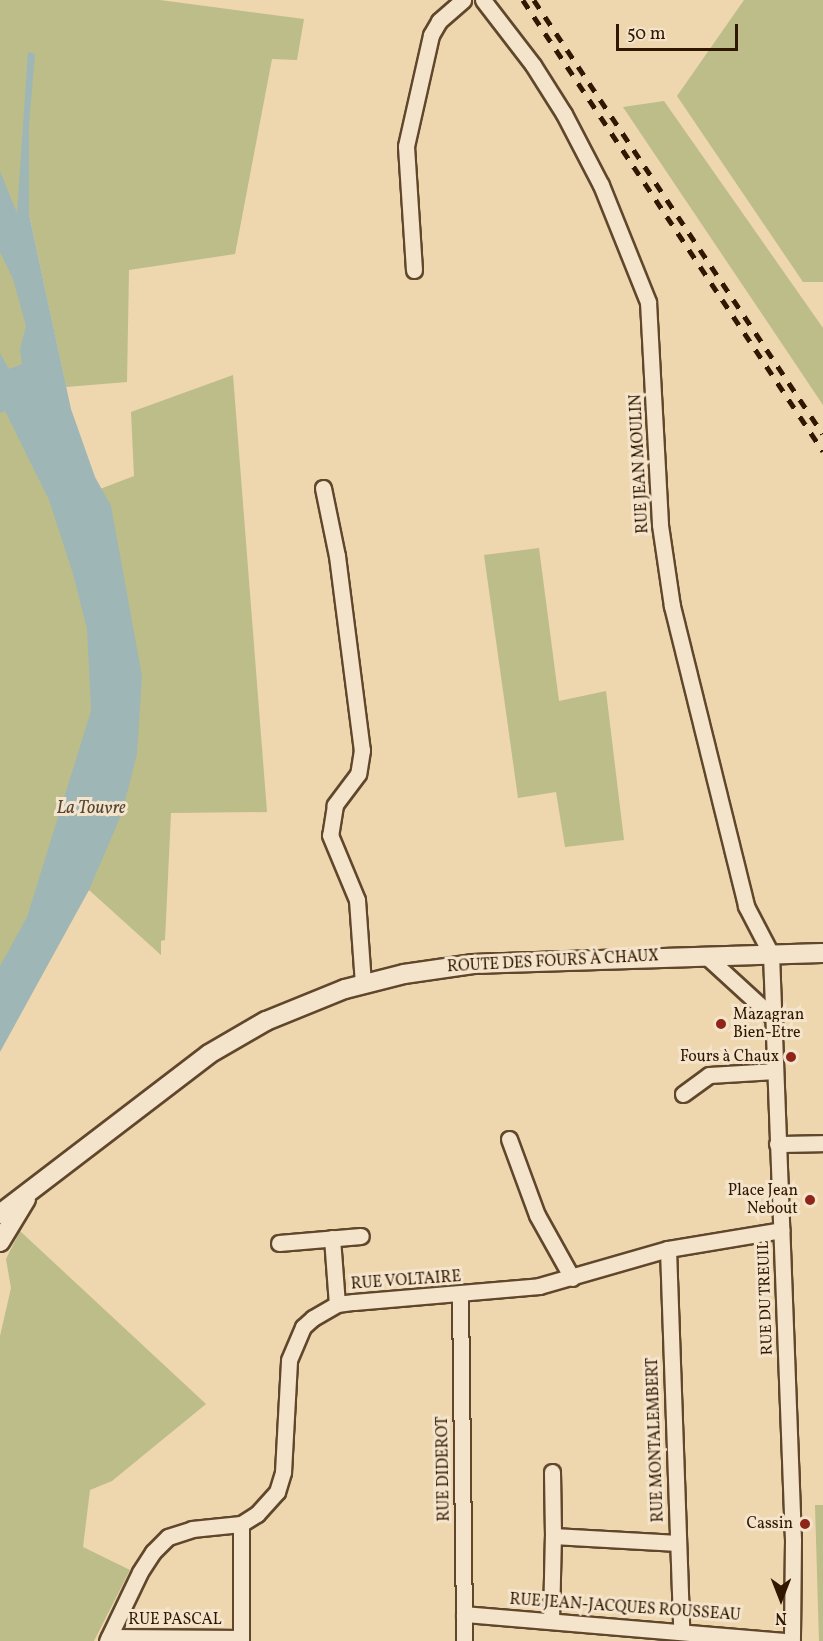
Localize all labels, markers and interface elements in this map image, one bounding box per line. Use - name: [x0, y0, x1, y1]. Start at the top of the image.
- scale bar: [619, 12, 740, 50]
- text: 50 m: [627, 22, 666, 47]
- street label: RUE JEAN MOULIN: [627, 394, 653, 534]
- water label: La Touvre: [57, 798, 125, 820]
- street label: ROUTE DES FOURS À CHAUX: [447, 947, 659, 977]
- place label: Mazagran Bien-Etre: [733, 1005, 804, 1043]
- marker: Mazagran Bien-Etre: [714, 1017, 728, 1031]
- place label: Fours à Chaux: [680, 1047, 779, 1067]
- marker: Fours à Chaux: [784, 1050, 798, 1064]
- place label: Place Jean Nebout: [728, 1181, 798, 1219]
- marker: Place Jean Nebout: [803, 1193, 817, 1207]
- street label: RUE DU TREUIL: [754, 1240, 778, 1356]
- street label: RUE VOLTAIRE: [350, 1268, 462, 1294]
- street label: RUE MONTALEMBERT: [644, 1357, 668, 1523]
- street label: RUE DIDEROT: [433, 1416, 455, 1522]
- place label: Cassin: [747, 1514, 793, 1534]
- marker: Cassin: [798, 1517, 812, 1531]
- north arrow: [751, 1569, 811, 1629]
- street label: RUE JEAN-JACQUES ROUSSEAU: [509, 1590, 741, 1626]
- text: N: [775, 1606, 787, 1628]
- street label: RUE PASCAL: [128, 1610, 222, 1630]

